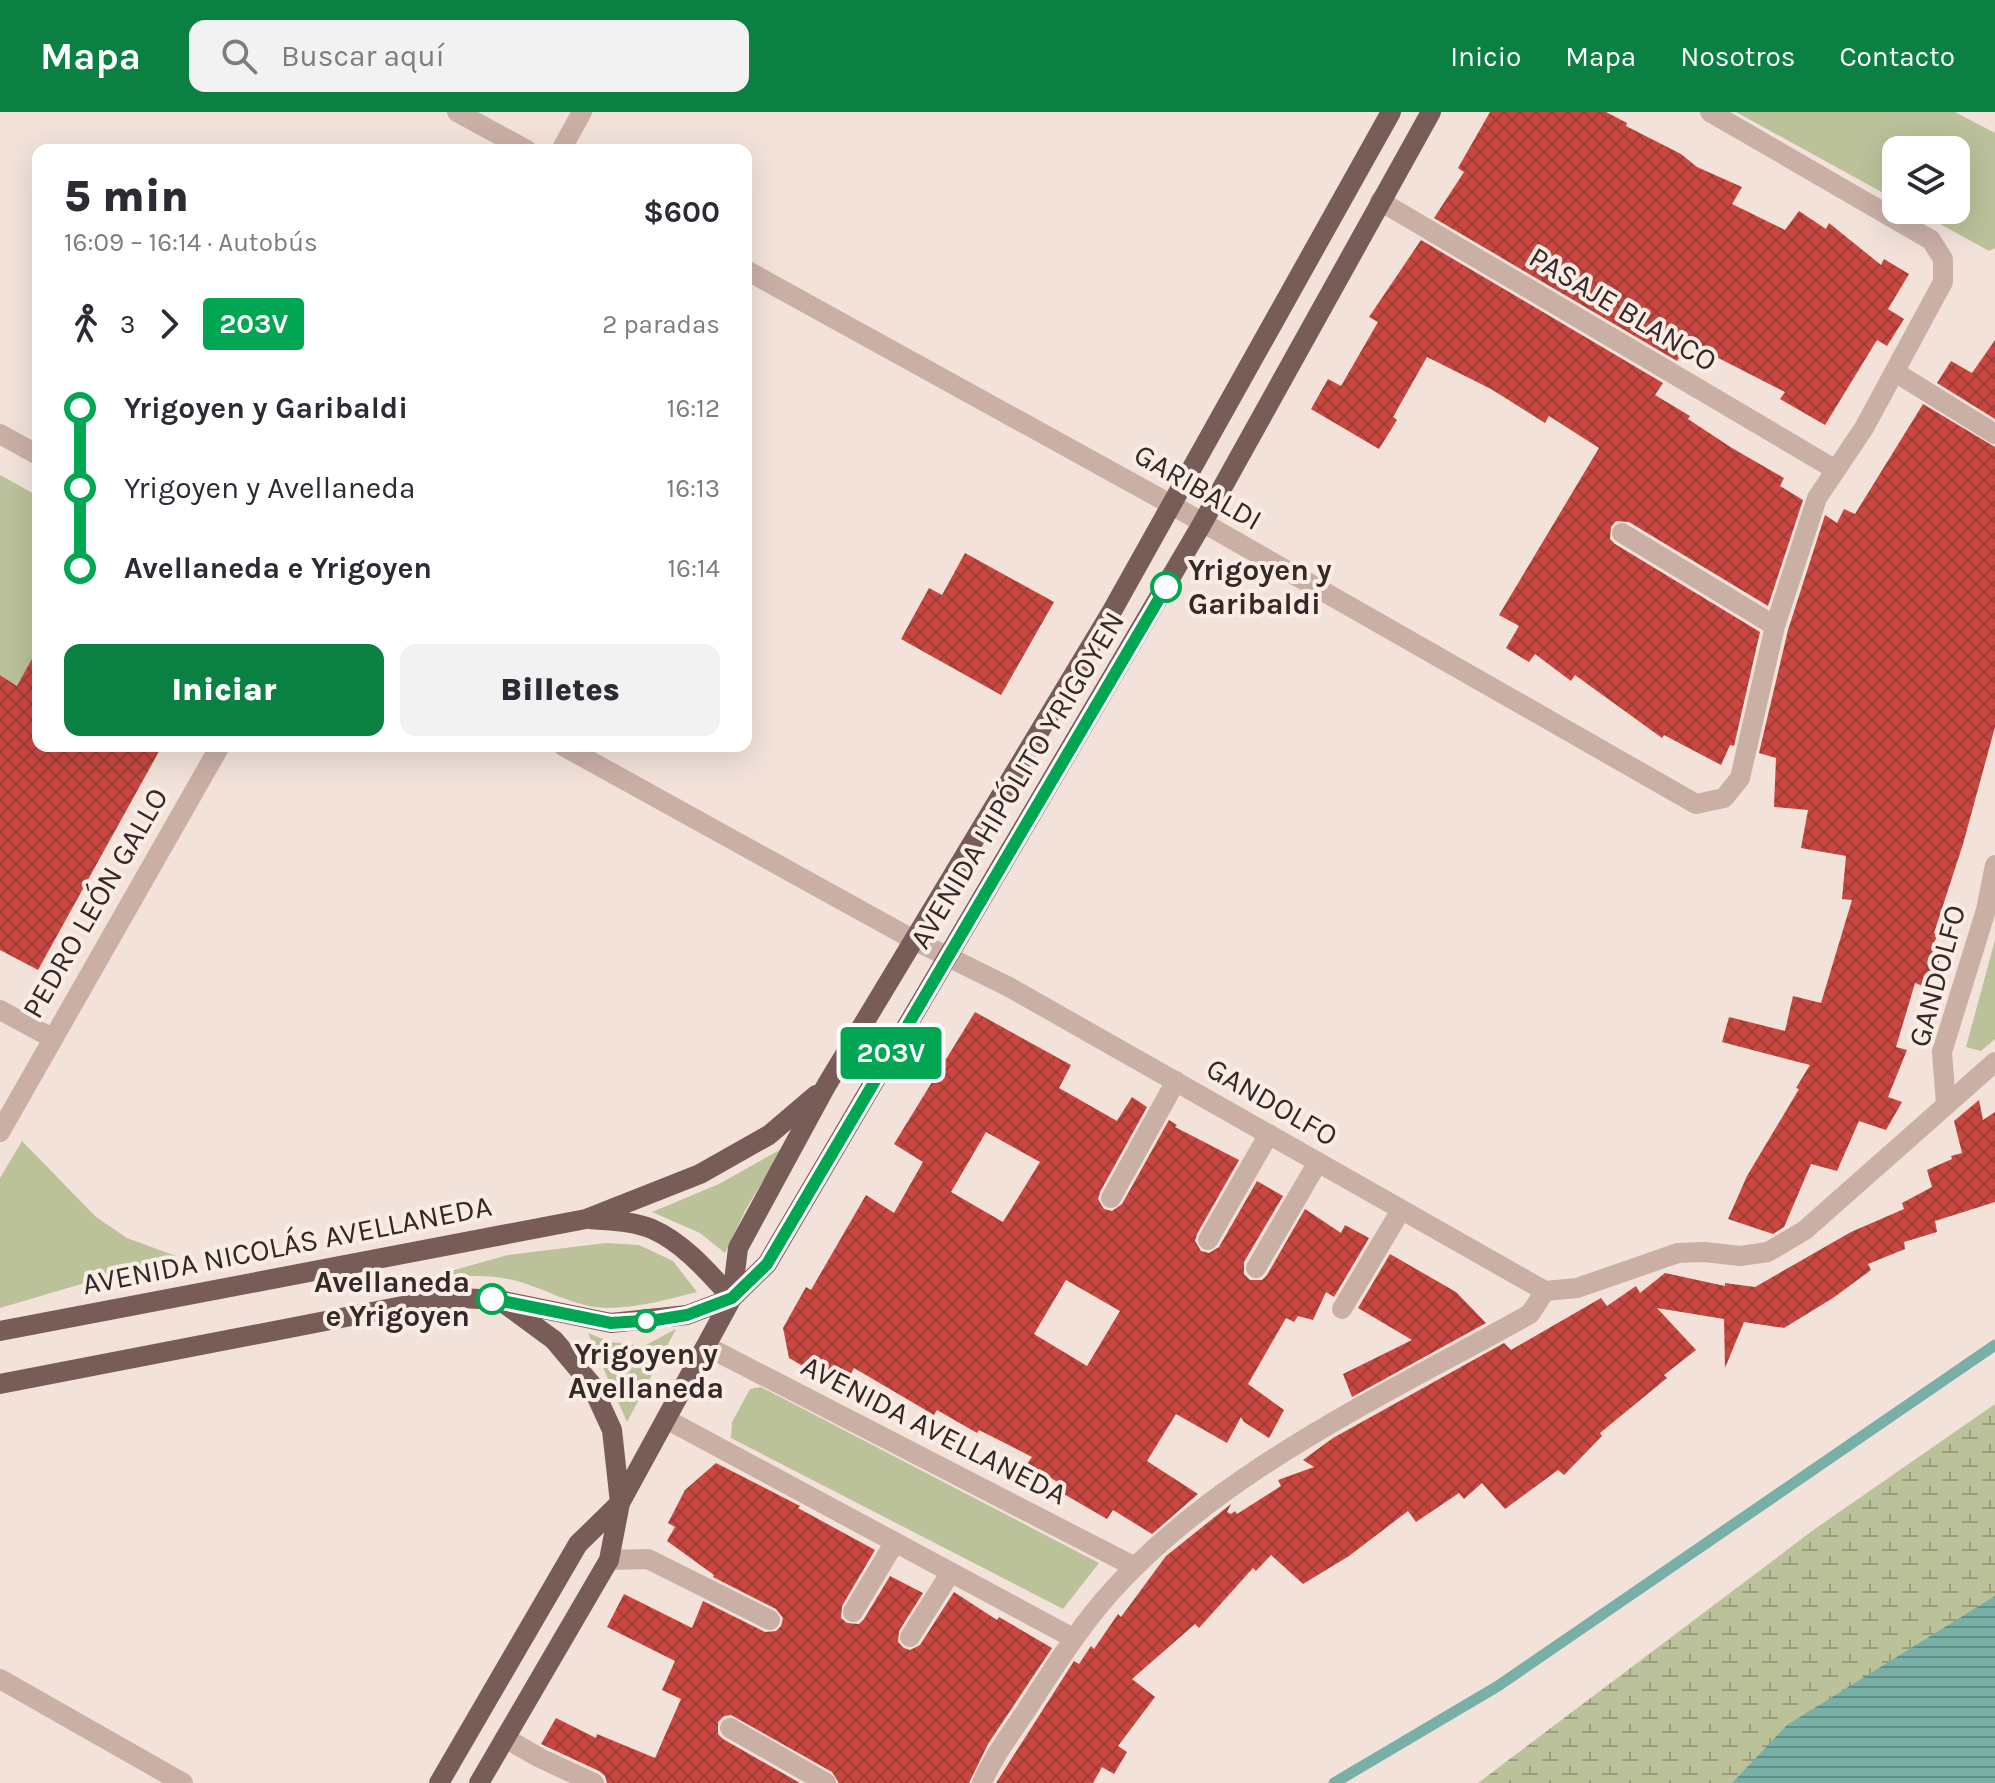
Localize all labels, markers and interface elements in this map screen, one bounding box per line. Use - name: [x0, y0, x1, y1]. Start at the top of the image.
- search box: [189, 20, 749, 92]
- text: Mapa: [40, 34, 141, 79]
- icon: search: [217, 34, 261, 78]
- text: Buscar aquí: [281, 38, 445, 74]
- text: Inicio: [1450, 40, 1521, 73]
- text: Mapa: [1565, 40, 1636, 73]
- text: Nosotros: [1680, 40, 1795, 73]
- text: Contacto: [1839, 40, 1955, 73]
- map controls: [1882, 136, 1970, 224]
- button: layers: [1882, 136, 1970, 224]
- text: 5 min: [64, 171, 189, 222]
- text: $600: [643, 194, 720, 230]
- text: 16:09 – 16:14 · Autobús: [64, 227, 318, 258]
- street label: PASAJE BLANCO: [1523, 239, 1723, 379]
- icon: walk: [64, 302, 108, 346]
- icon: forward: [147, 302, 191, 346]
- text: 203V: [219, 307, 288, 340]
- text: 3: [120, 309, 135, 340]
- text: 2 paradas: [602, 309, 720, 340]
- text: Yrigoyen y Garibaldi: [124, 390, 408, 426]
- text: 16:12: [667, 393, 720, 424]
- street label: GARIBALDI: [1128, 436, 1268, 538]
- text: Yrigoyen y Avellaneda: [124, 470, 415, 506]
- text: 16:13: [667, 473, 720, 504]
- text: Avellaneda e Yrigoyen: [124, 550, 432, 586]
- place label: Yrigoyen y Garibaldi: [1188, 552, 1332, 622]
- text: 16:14: [667, 553, 720, 584]
- marker: Yrigoyen y Garibaldi: [1151, 572, 1181, 602]
- street label: AVENIDA HIPÓLITO YRIGOYEN: [902, 605, 1132, 955]
- button: Iniciar: [64, 644, 384, 736]
- button: Billetes: [400, 644, 720, 736]
- street label: PEDRO LEÓN GALLO: [14, 781, 176, 1025]
- street label: GANDOLFO: [1901, 901, 1973, 1051]
- line badge: 203V: [835, 1027, 947, 1079]
- text: 203V: [857, 1036, 925, 1069]
- street label: GANDOLFO: [1200, 1050, 1344, 1154]
- street label: AVENIDA NICOLÁS AVELLANEDA: [79, 1188, 495, 1302]
- place label: Avellaneda e Yrigoyen: [314, 1264, 470, 1334]
- marker: Avellaneda e Yrigoyen: [477, 1284, 507, 1314]
- marker: Yrigoyen y Avellaneda: [635, 1310, 657, 1332]
- place label: Yrigoyen y Avellaneda: [568, 1336, 724, 1406]
- street label: AVENIDA AVELLANEDA: [795, 1347, 1073, 1513]

